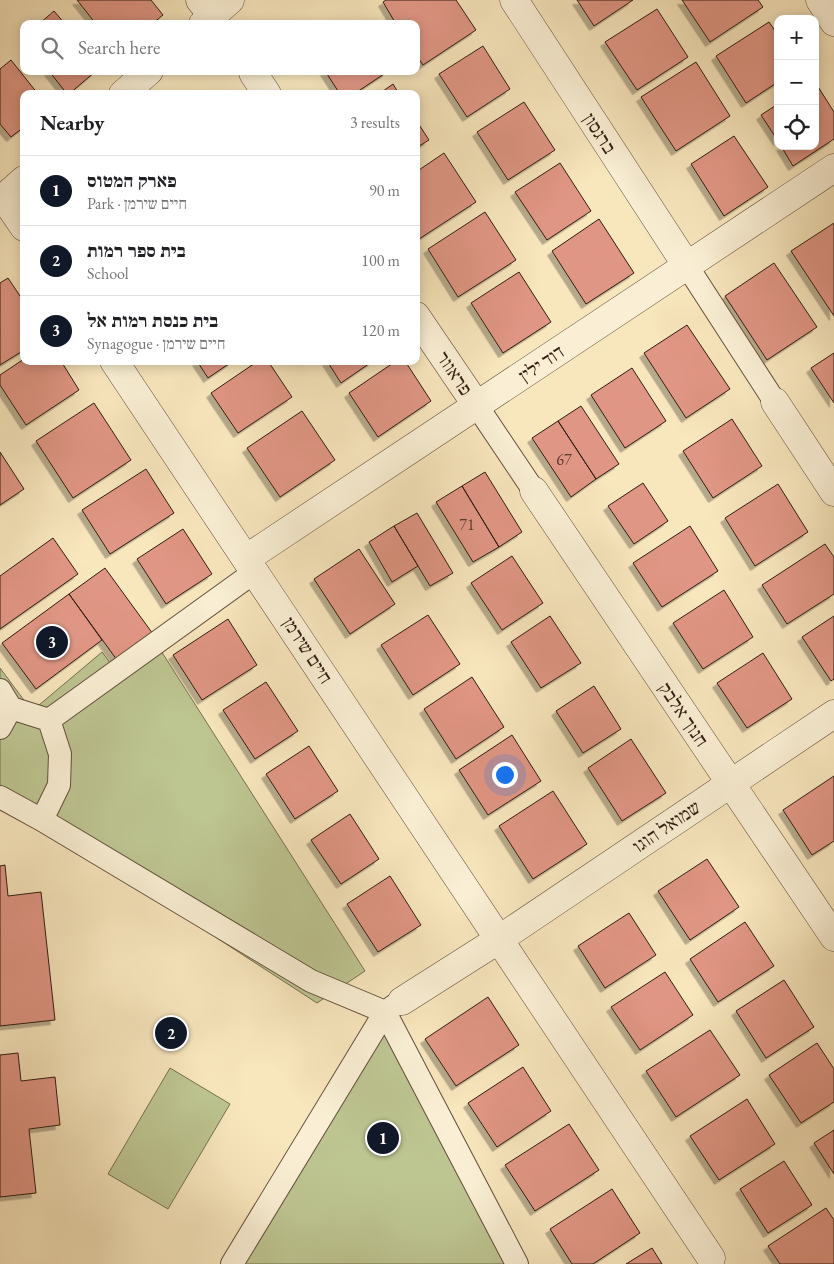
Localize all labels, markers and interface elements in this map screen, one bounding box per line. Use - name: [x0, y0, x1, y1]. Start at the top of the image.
- map controls: [774, 15, 819, 150]
- button: +: [774, 15, 819, 60]
- search box: [20, 20, 420, 75]
- icon: search: [38, 34, 66, 62]
- text: Search here: [78, 35, 160, 60]
- button: −: [774, 60, 819, 105]
- button: locate: [774, 105, 819, 150]
- street label: ברגסון: [577, 108, 622, 158]
- text: Nearby: [40, 109, 104, 136]
- text: 3 results: [350, 112, 400, 133]
- text: פארק המטוס: [87, 168, 177, 193]
- text: 1: [52, 180, 60, 201]
- text: 90 m: [369, 180, 400, 201]
- text: Park · חיים שירמן: [87, 193, 187, 214]
- text: בית ספר רמות: [87, 238, 186, 263]
- text: 2: [52, 250, 60, 271]
- text: 100 m: [361, 250, 400, 271]
- text: School: [87, 263, 129, 284]
- text: בית כנסת רמות אל: [87, 308, 218, 333]
- text: 3: [52, 320, 60, 341]
- text: 120 m: [361, 320, 400, 341]
- text: Synagogue · חיים שירמן: [87, 333, 225, 354]
- street label: דוד ילין: [514, 339, 569, 388]
- street label: פראוור: [431, 346, 478, 400]
- house number: 67: [556, 449, 572, 470]
- house number: 71: [459, 514, 475, 535]
- street label: חיים שירמן: [277, 612, 338, 688]
- pin: 3: [36, 623, 68, 661]
- street label: חנוך אלבק: [653, 677, 714, 751]
- your location: [492, 762, 518, 788]
- street label: שמואל הוגו: [627, 794, 705, 858]
- pin: 2: [155, 1014, 187, 1052]
- pin: 1: [367, 1119, 399, 1157]

